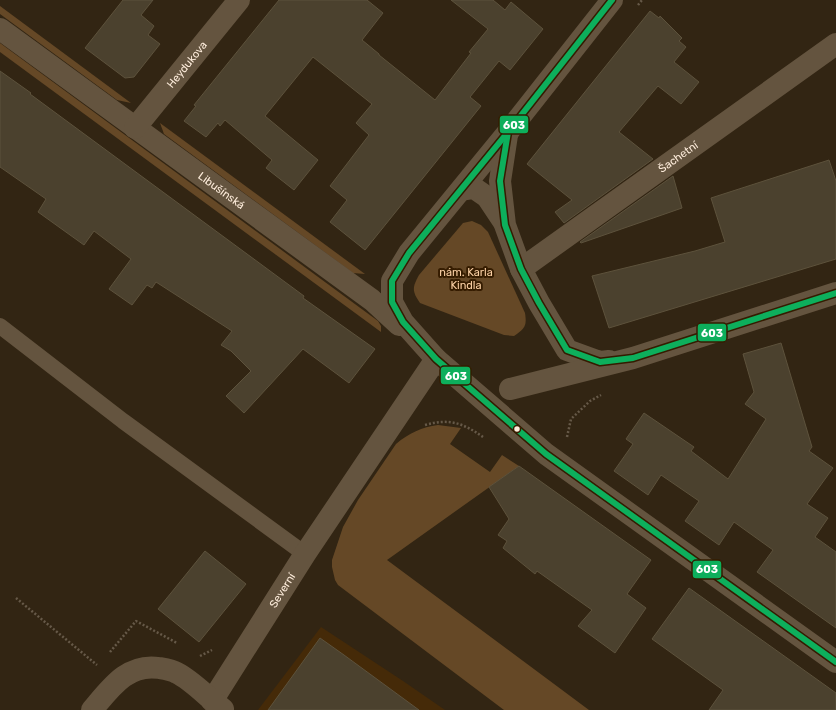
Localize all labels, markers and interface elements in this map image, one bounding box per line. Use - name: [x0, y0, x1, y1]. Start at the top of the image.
- street label: Heydukova: [164, 38, 210, 90]
- line badge: 603: [499, 115, 529, 134]
- text: 603: [503, 119, 525, 132]
- street label: Šachetní: [656, 138, 701, 175]
- street label: Libušínská: [196, 169, 247, 212]
- park label: nám. Karla Kindla: [439, 266, 493, 292]
- line badge: 603: [697, 323, 727, 342]
- text: 603: [701, 327, 723, 340]
- line badge: 603: [440, 366, 471, 385]
- text: 603: [445, 370, 467, 383]
- unlabelled marker: [512, 424, 522, 434]
- line badge: 603: [692, 560, 722, 579]
- text: 603: [696, 563, 718, 576]
- street label: Severní: [266, 569, 299, 610]

